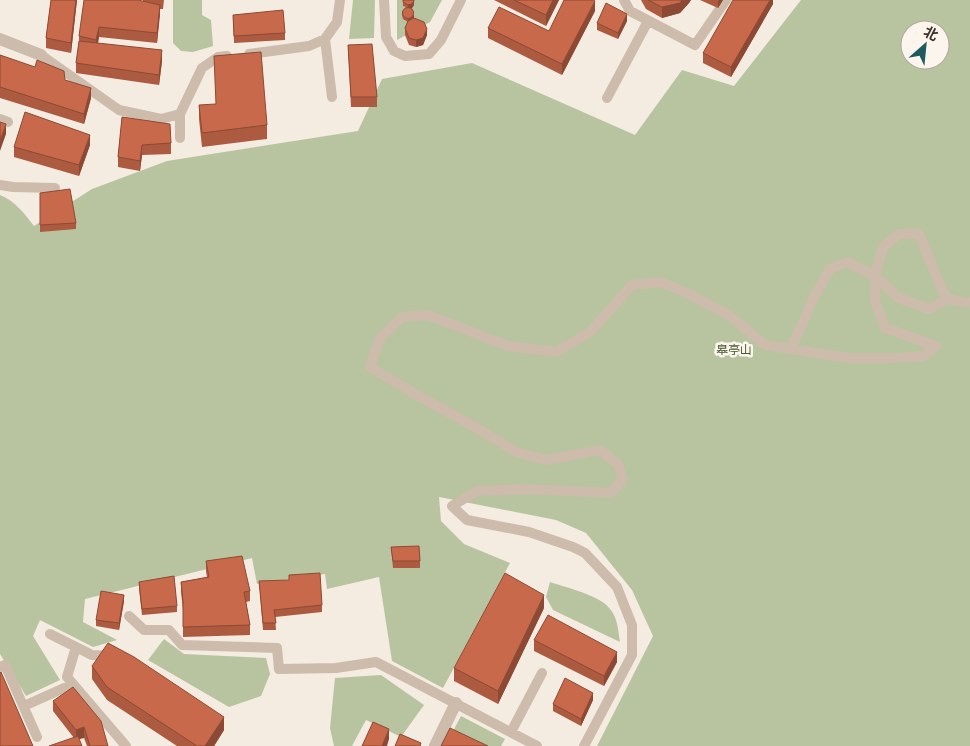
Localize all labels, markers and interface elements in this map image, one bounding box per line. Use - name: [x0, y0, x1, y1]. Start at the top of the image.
- north arrow: [900, 20, 950, 70]
- text: 北: [921, 22, 941, 44]
- park label: 皋亭山: [716, 342, 752, 356]

